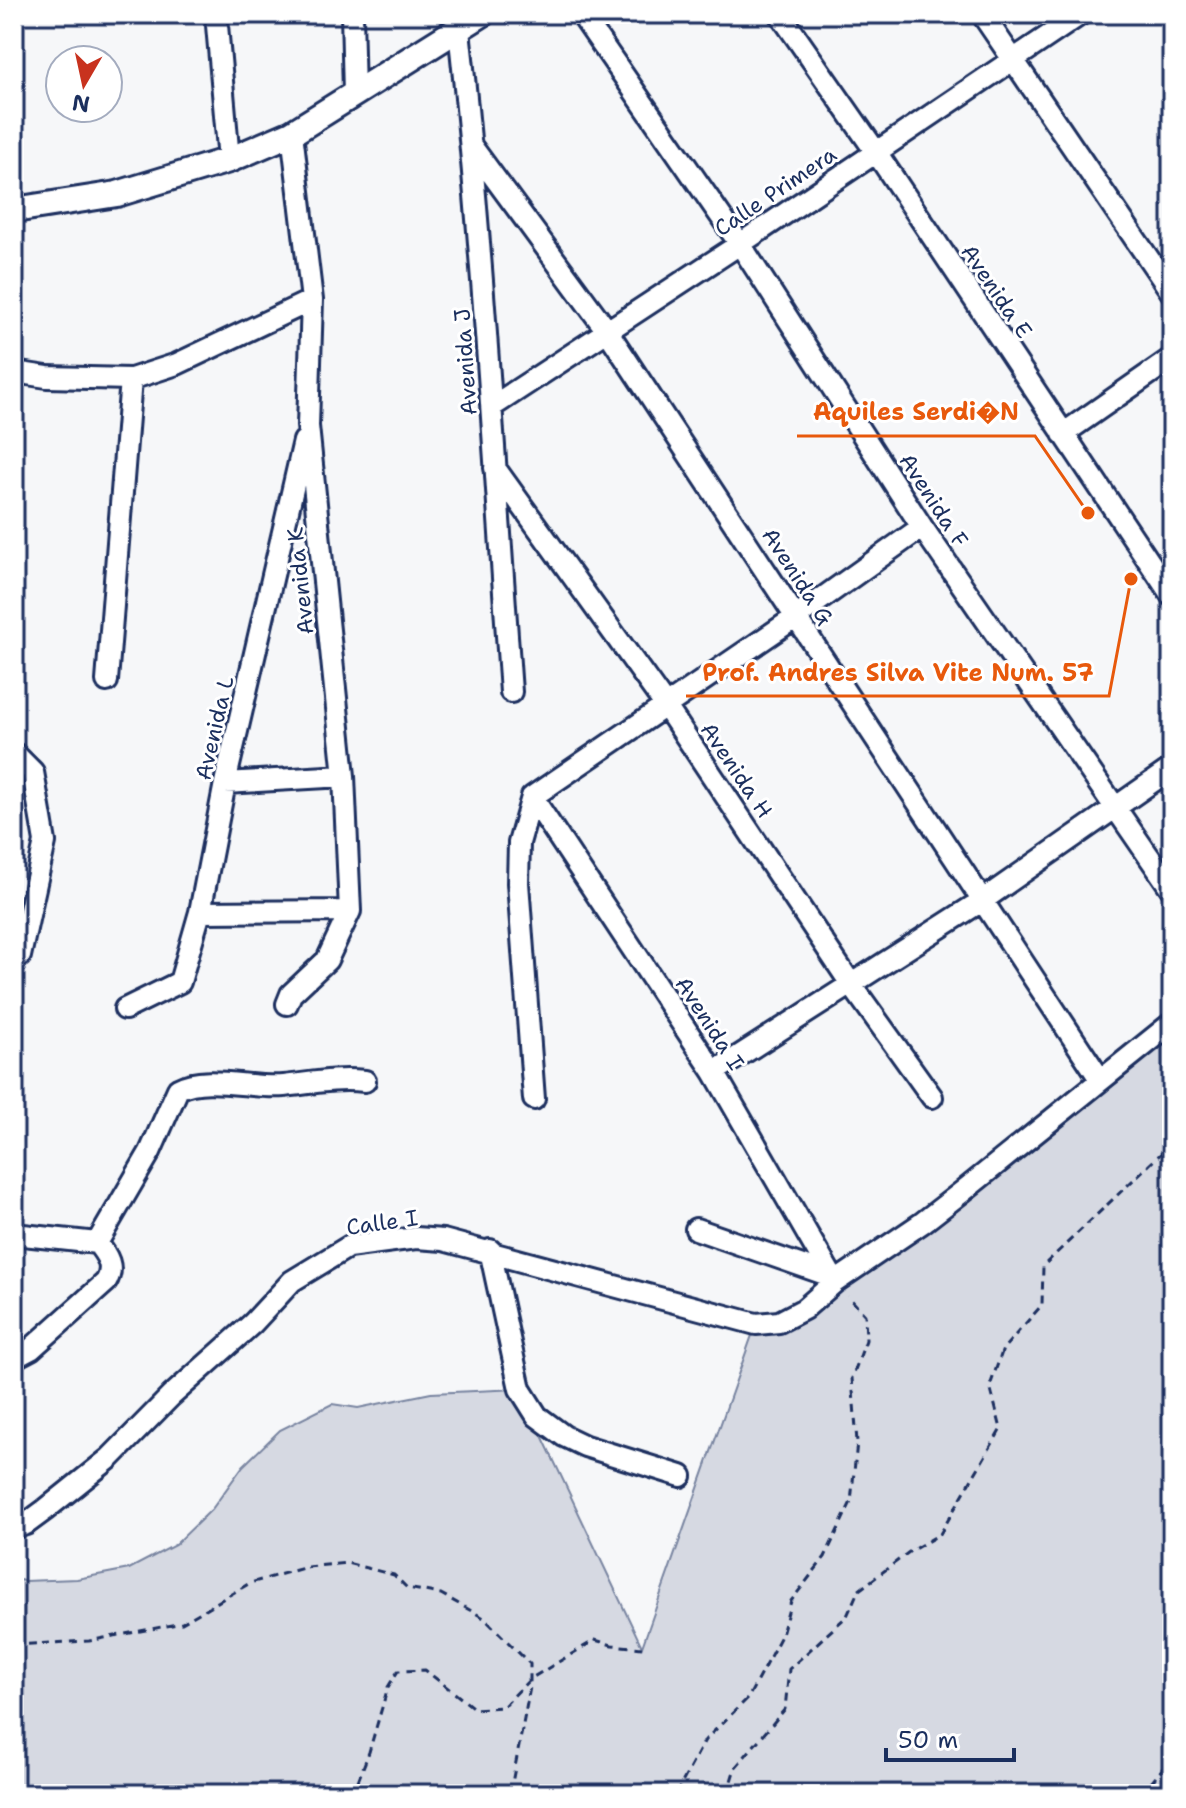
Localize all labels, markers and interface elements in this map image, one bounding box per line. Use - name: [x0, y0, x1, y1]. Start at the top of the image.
- north arrow: [44, 44, 124, 124]
- text: N: [70, 88, 92, 119]
- street label: Calle Primera: [709, 140, 842, 243]
- street label: Avenida E: [955, 239, 1039, 344]
- street label: Avenida J: [447, 308, 484, 416]
- callout: Aquiles Serdi�N: [797, 388, 1035, 436]
- text: Aquiles Serdi�N: [813, 396, 1019, 428]
- street label: Avenida F: [893, 448, 975, 553]
- street label: Avenida G: [755, 522, 840, 631]
- street label: Avenida K: [280, 526, 321, 636]
- callout: Prof. Andres Silva Vite Num. 57: [686, 648, 1109, 696]
- text: Prof. Andres Silva Vite Num. 57: [702, 657, 1094, 689]
- street label: Avenida L: [188, 673, 241, 783]
- street label: Avenida H: [694, 717, 779, 824]
- street label: Avenida I: [669, 971, 751, 1076]
- street label: Calle I: [344, 1203, 420, 1242]
- scale bar: [886, 1712, 1014, 1762]
- text: 50 m: [898, 1724, 958, 1756]

